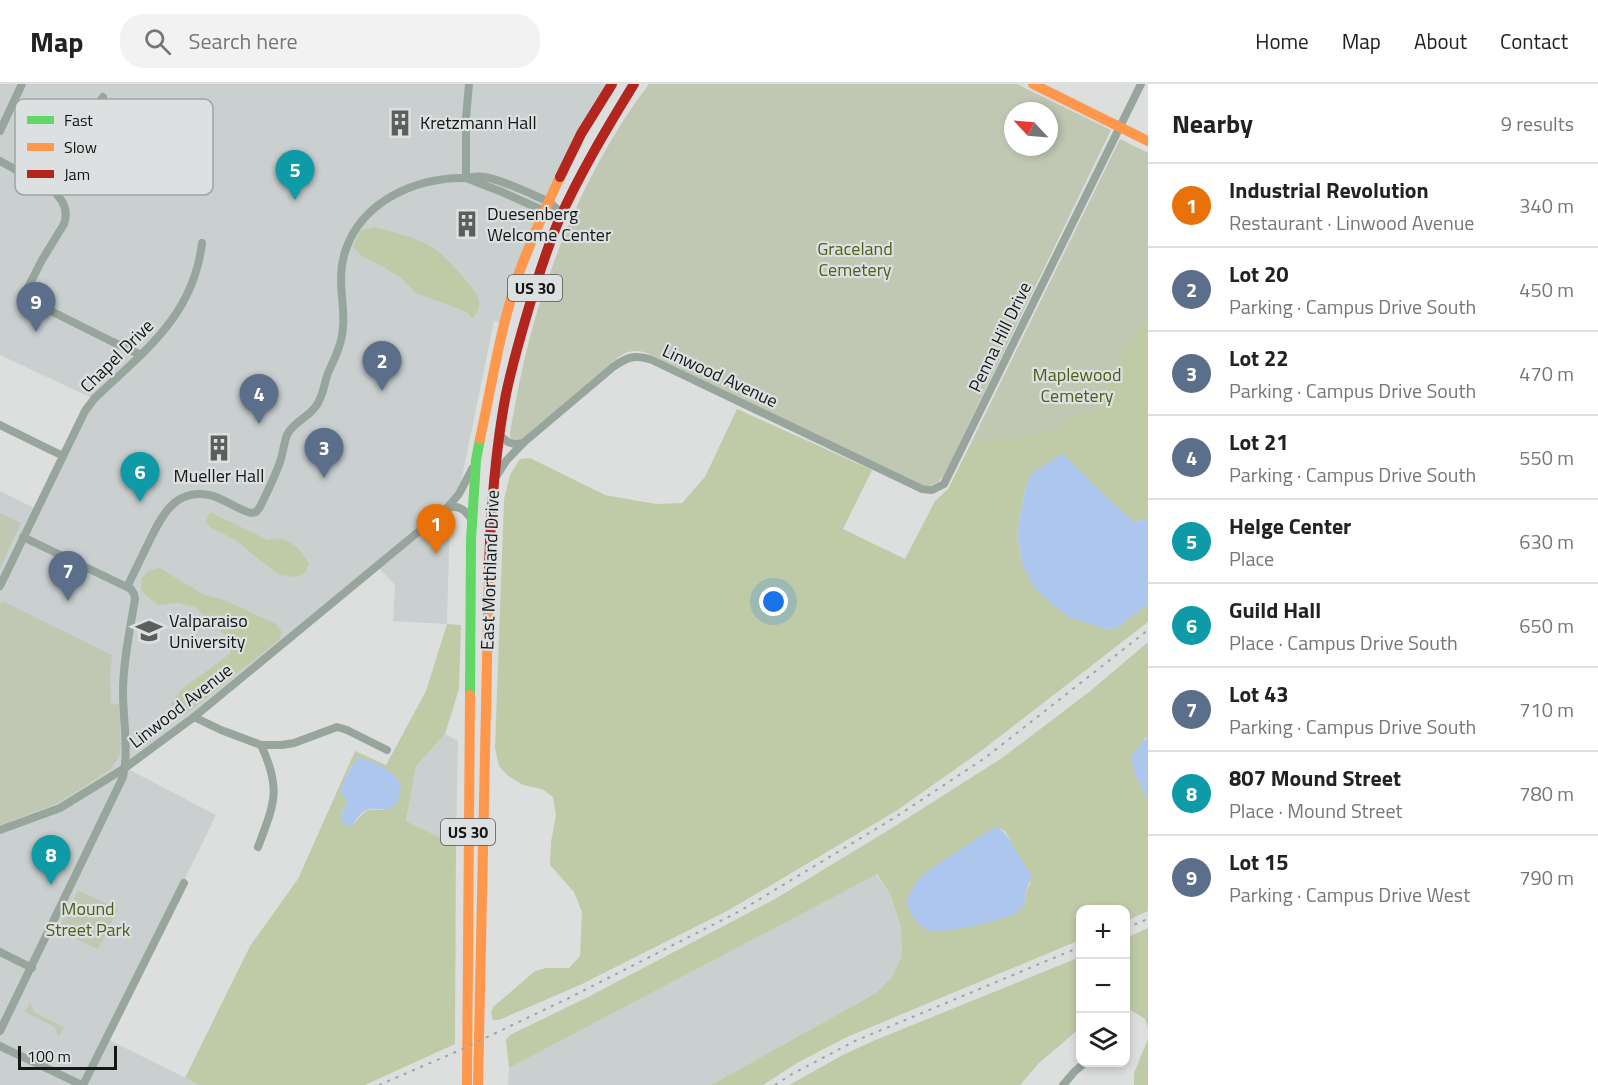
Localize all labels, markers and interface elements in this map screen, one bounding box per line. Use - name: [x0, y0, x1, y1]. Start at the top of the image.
- search box: [120, 14, 540, 68]
- text: Map: [30, 20, 84, 63]
- text: Search here: [189, 24, 298, 58]
- icon: search: [141, 25, 174, 58]
- text: Home: [1255, 25, 1309, 57]
- text: Map: [1342, 25, 1381, 57]
- text: About: [1414, 25, 1467, 57]
- text: Contact: [1500, 25, 1568, 57]
- legend: [15, 99, 213, 195]
- north arrow: [1004, 102, 1058, 156]
- text: Nearby: [1172, 104, 1253, 143]
- text: Fast: [64, 108, 93, 132]
- building icon: Kretzmann Hall: [385, 108, 415, 138]
- text: 9 results: [1501, 108, 1574, 139]
- place label: Kretzmann Hall: [420, 109, 537, 136]
- text: Slow: [64, 135, 97, 159]
- pin: 5: [276, 150, 314, 200]
- text: Jam: [64, 162, 90, 186]
- text: Industrial Revolution: [1229, 173, 1429, 207]
- text: 1: [1186, 190, 1197, 221]
- text: 340 m: [1519, 190, 1574, 221]
- place label: Duesenberg Welcome Center: [487, 200, 611, 248]
- text: Restaurant · Linwood Avenue: [1229, 207, 1474, 238]
- building icon: Duesenberg Welcome Center: [452, 209, 482, 239]
- park label: Graceland Cemetery: [817, 235, 893, 283]
- text: Lot 20: [1229, 257, 1289, 291]
- text: 2: [1186, 274, 1197, 305]
- text: 450 m: [1519, 274, 1574, 305]
- road number: US 30: [508, 275, 562, 301]
- street label: Penna Hill Drive: [961, 277, 1038, 397]
- pin: 9: [16, 282, 56, 332]
- text: Parking · Campus Drive South: [1229, 291, 1476, 322]
- street label: Chapel Drive: [74, 313, 160, 399]
- street label: Linwood Avenue: [658, 337, 782, 414]
- text: Lot 22: [1229, 341, 1289, 375]
- pin: 2: [362, 342, 401, 391]
- text: 3: [1186, 358, 1197, 389]
- text: 470 m: [1519, 358, 1574, 389]
- park label: Maplewood Cemetery: [1033, 361, 1121, 409]
- pin: 4: [240, 374, 278, 424]
- text: Parking · Campus Drive South: [1229, 375, 1476, 406]
- text: Lot 21: [1229, 425, 1289, 459]
- pin: 3: [304, 428, 344, 478]
- building icon: Mueller Hall: [204, 433, 234, 463]
- text: 4: [1186, 442, 1197, 473]
- text: 550 m: [1519, 442, 1574, 473]
- pin: 6: [120, 452, 160, 502]
- text: Parking · Campus Drive South: [1229, 459, 1476, 490]
- place label: Mueller Hall: [174, 462, 264, 489]
- street label: East Morthland Drive: [473, 490, 506, 650]
- pin: 1: [416, 504, 456, 554]
- text: Helge Center: [1229, 509, 1351, 543]
- text: 5: [1186, 526, 1197, 557]
- text: 630 m: [1519, 526, 1574, 557]
- text: Place: [1229, 543, 1274, 574]
- pin: 7: [48, 552, 88, 601]
- your location: [759, 587, 788, 616]
- text: Guild Hall: [1229, 593, 1321, 627]
- place label: Valparaiso University: [169, 607, 248, 655]
- text: 6: [1186, 610, 1197, 641]
- text: 650 m: [1519, 610, 1574, 641]
- school or university icon: Valparaiso University: [134, 616, 164, 646]
- text: Place · Campus Drive South: [1229, 627, 1458, 658]
- street label: Linwood Avenue: [123, 657, 238, 755]
- text: Lot 43: [1229, 677, 1289, 711]
- text: 7: [1186, 694, 1197, 725]
- text: 710 m: [1519, 694, 1574, 725]
- text: Parking · Campus Drive South: [1229, 711, 1476, 742]
- text: 807 Mound Street: [1229, 761, 1401, 795]
- text: 8: [1186, 778, 1197, 809]
- text: 780 m: [1519, 778, 1574, 809]
- text: Place · Mound Street: [1229, 795, 1403, 826]
- road number: US 30: [441, 819, 495, 845]
- pin: 8: [32, 836, 70, 885]
- text: Lot 15: [1229, 845, 1289, 879]
- text: 9: [1186, 862, 1197, 893]
- text: 790 m: [1519, 862, 1574, 893]
- text: Parking · Campus Drive West: [1229, 879, 1470, 910]
- park label: Mound Street Park: [46, 895, 131, 943]
- map controls: [1076, 905, 1130, 1067]
- button: +: [1076, 905, 1130, 959]
- button: −: [1076, 959, 1130, 1013]
- button: layers: [1076, 1013, 1130, 1067]
- scale bar: [18, 1043, 117, 1070]
- text: 100 m: [27, 1044, 71, 1068]

